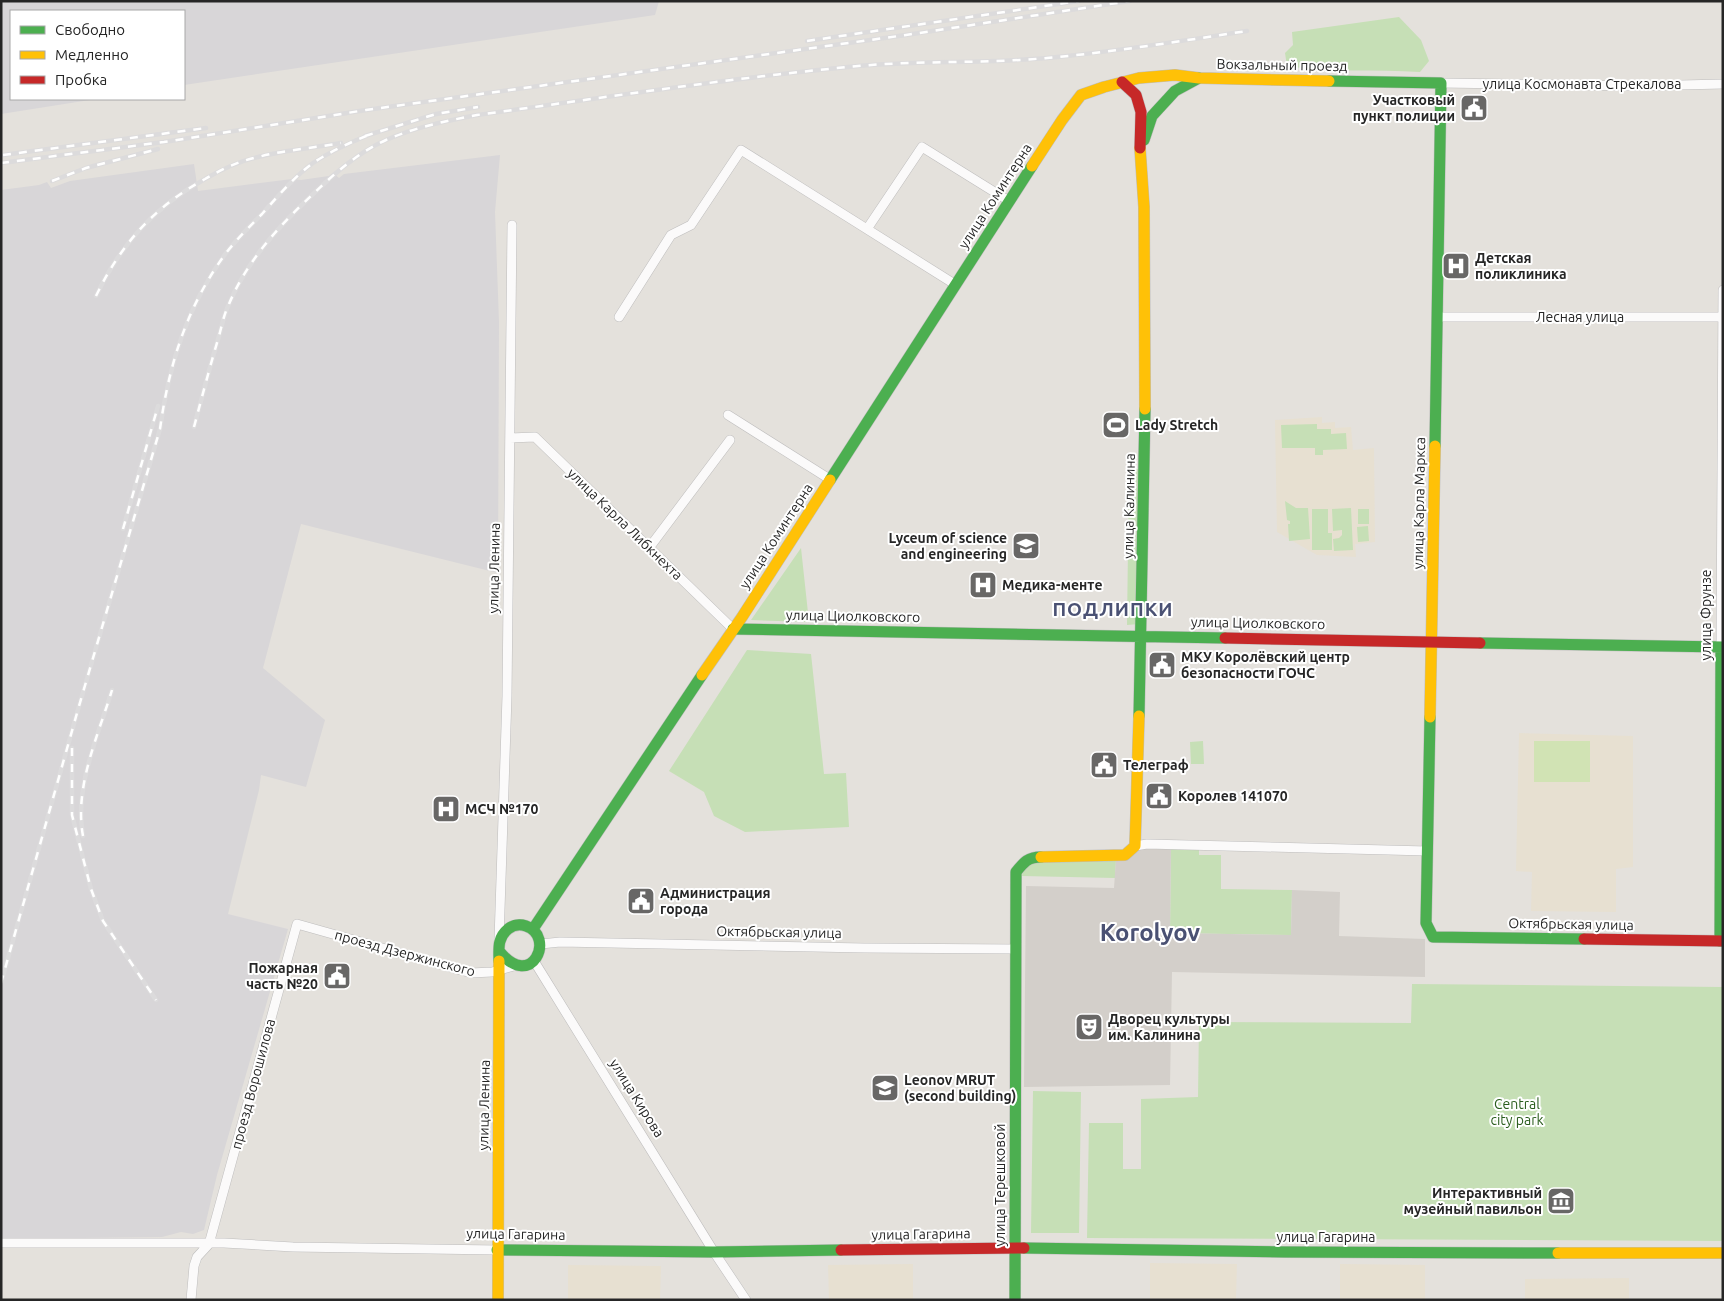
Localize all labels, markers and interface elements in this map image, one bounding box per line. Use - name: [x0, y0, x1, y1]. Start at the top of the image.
- legend: [10, 10, 185, 100]
- text: Свободно: [55, 21, 125, 38]
- text: Медленно: [55, 46, 129, 63]
- street label: Вокзальный проезд: [1216, 56, 1348, 74]
- text: Пробка: [55, 71, 107, 88]
- street label: улица Космонавта Стрекалова: [1483, 76, 1681, 92]
- place label: Участковый пункт полиции: [1353, 92, 1455, 124]
- public building icon: Участковый пункт полиции: [1459, 93, 1489, 123]
- street label: улица Коминтерна: [955, 140, 1035, 252]
- place label: Детская поликлиника: [1475, 250, 1567, 282]
- hospital icon: Детская поликлиника: [1441, 251, 1471, 281]
- street label: Лесная улица: [1536, 309, 1624, 325]
- sports icon: Lady Stretch: [1101, 410, 1131, 440]
- place label: Lady Stretch: [1135, 417, 1218, 433]
- street label: улица Карла Маркса: [1410, 437, 1428, 569]
- street label: улица Калинина: [1120, 453, 1138, 559]
- street label: улица Карла Либкнехта: [564, 465, 686, 583]
- street label: улица Коминтерна: [736, 480, 816, 592]
- street label: улица Ленина: [485, 522, 503, 614]
- place label: Lyceum of science and engineering: [889, 530, 1007, 562]
- school or university icon: Lyceum of science and engineering: [1011, 531, 1041, 561]
- street label: улица Фрунзе: [1698, 569, 1714, 661]
- hospital icon: Медика-менте: [968, 570, 998, 600]
- place label: Медика-менте: [1002, 577, 1102, 593]
- district label: ПОДЛИПКИ: [1052, 598, 1174, 620]
- street label: улица Циолковского: [786, 607, 920, 625]
- street label: улица Циолковского: [1191, 614, 1325, 632]
- place label: МКУ Королёвский центр безопасности ГОЧС: [1181, 649, 1350, 681]
- public building icon: МКУ Королёвский центр безопасности ГОЧС: [1147, 650, 1177, 680]
- public building icon: Телеграф: [1089, 750, 1119, 780]
- place label: Телеграф: [1123, 757, 1189, 773]
- public building icon: Королев 141070: [1144, 781, 1174, 811]
- place label: Королев 141070: [1178, 788, 1288, 804]
- hospital icon: МСЧ №170: [431, 794, 461, 824]
- place label: МСЧ №170: [465, 801, 538, 817]
- place label: Администрация города: [660, 885, 770, 917]
- public building icon: Администрация города: [626, 886, 656, 916]
- street label: Октябрьская улица: [1508, 915, 1634, 933]
- district label: Korolyov: [1100, 919, 1200, 946]
- street label: Октябрьская улица: [716, 923, 842, 941]
- street label: проезд Дзержинского: [333, 927, 477, 979]
- place label: Пожарная часть №20: [246, 960, 318, 992]
- public building icon: Пожарная часть №20: [322, 961, 352, 991]
- place label: Дворец культуры им. Калинина: [1108, 1011, 1230, 1043]
- theatre icon: Дворец культуры им. Калинина: [1074, 1012, 1104, 1042]
- street label: проезд Ворошилова: [228, 1017, 278, 1151]
- street label: улица Кирова: [606, 1056, 668, 1140]
- street label: улица Ленина: [475, 1059, 493, 1151]
- place label: Leonov MRUT (second building): [904, 1072, 1016, 1104]
- school or university icon: Leonov MRUT (second building): [870, 1073, 900, 1103]
- park label: Central city park: [1490, 1096, 1544, 1128]
- street label: улица Терешковой: [992, 1123, 1008, 1247]
- place label: Интерактивный музейный павильон: [1403, 1185, 1542, 1217]
- museum icon: Интерактивный музейный павильон: [1546, 1186, 1576, 1216]
- street label: улица Гагарина: [466, 1225, 566, 1243]
- street label: улица Гагарина: [871, 1225, 971, 1243]
- street label: улица Гагарина: [1276, 1229, 1376, 1245]

